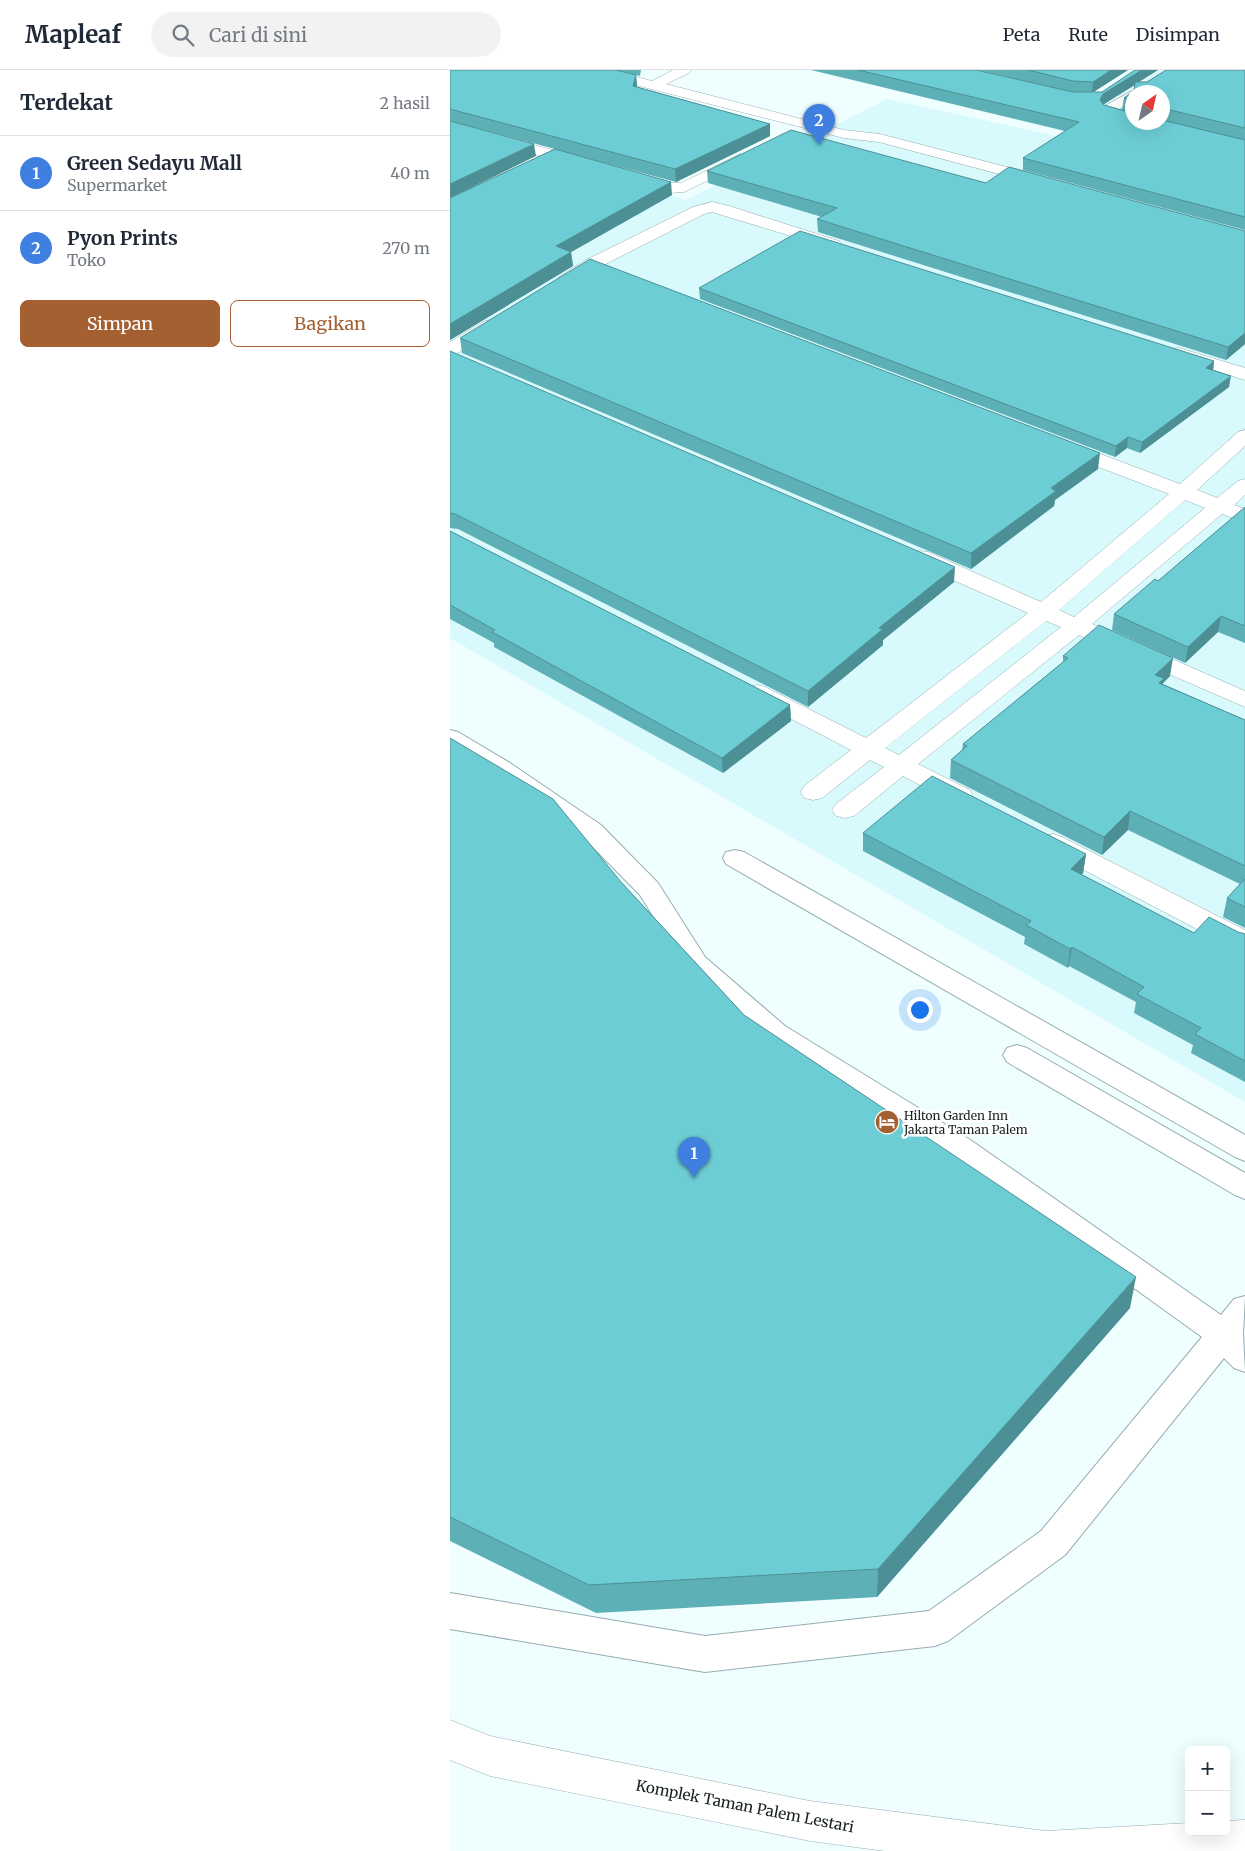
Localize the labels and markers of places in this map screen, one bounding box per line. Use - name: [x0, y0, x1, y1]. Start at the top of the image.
- pin: 2: [803, 104, 835, 145]
- place label: Hilton Garden Inn Jakarta Taman Palem: [903, 1108, 1028, 1137]
- hotel icon: Hilton Garden Inn Jakarta Taman Palem: [874, 1109, 900, 1135]
- pin: 1: [678, 1137, 710, 1178]

